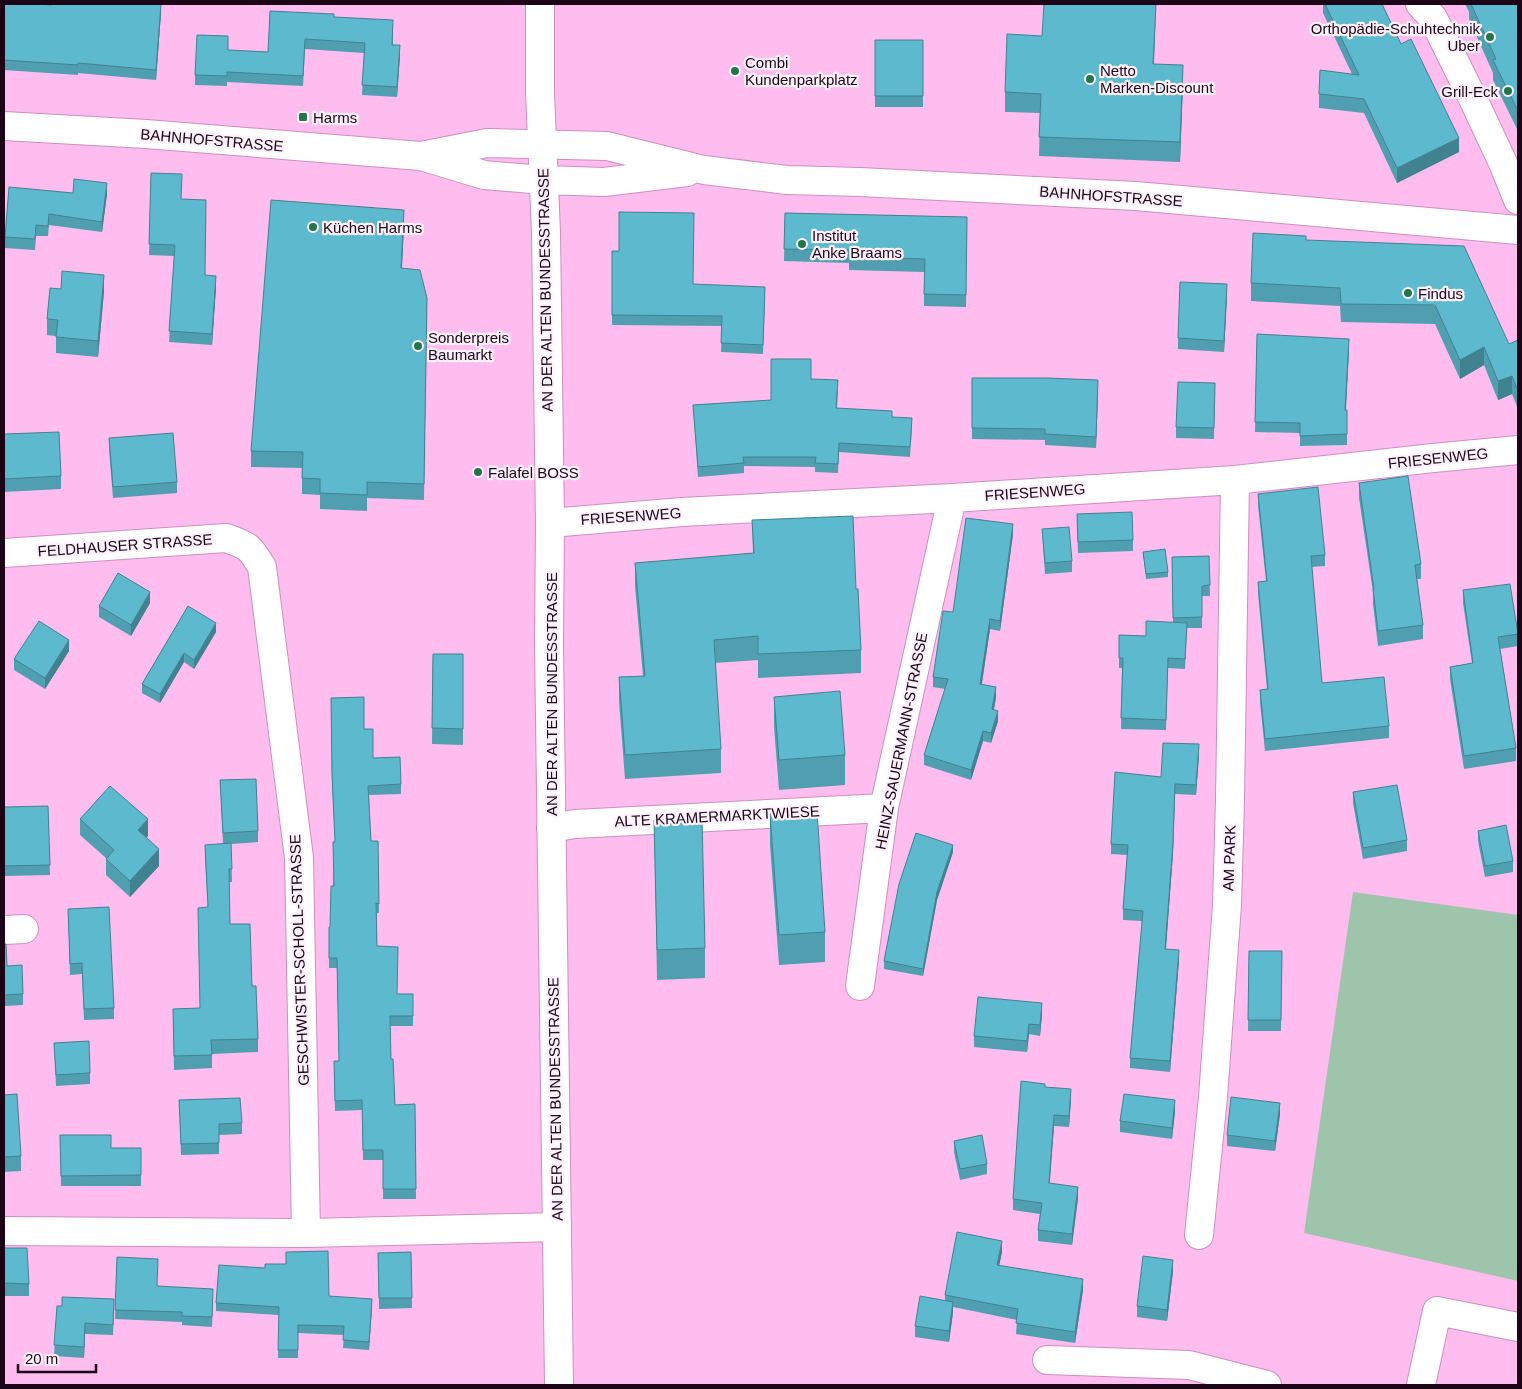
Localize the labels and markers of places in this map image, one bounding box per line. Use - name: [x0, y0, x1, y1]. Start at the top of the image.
- place label: Orthopädie-Schuhtechnik Uber: [1311, 20, 1480, 54]
- marker: Orthopädie-Schuhtechnik Uber: [1484, 31, 1496, 43]
- place label: Combi Kundenparkplatz: [745, 54, 858, 88]
- place label: Netto Marken-Discount: [1100, 62, 1214, 96]
- marker: Combi Kundenparkplatz: [729, 65, 741, 77]
- marker: Netto Marken-Discount: [1084, 73, 1096, 85]
- place label: Grill-Eck: [1441, 83, 1498, 100]
- marker: Grill-Eck: [1502, 85, 1514, 97]
- place label: Harms: [313, 109, 357, 126]
- marker: Harms: [297, 111, 309, 123]
- place label: Küchen Harms: [323, 219, 422, 236]
- marker: Küchen Harms: [307, 221, 319, 233]
- place label: Institut Anke Braams: [812, 227, 902, 261]
- marker: Institut Anke Braams: [796, 238, 808, 250]
- place label: Findus: [1418, 285, 1463, 302]
- marker: Findus: [1402, 287, 1414, 299]
- place label: Sonderpreis Baumarkt: [428, 329, 509, 363]
- marker: Sonderpreis Baumarkt: [412, 340, 424, 352]
- place label: Falafel BOSS: [488, 464, 579, 481]
- marker: Falafel BOSS: [472, 466, 484, 478]

